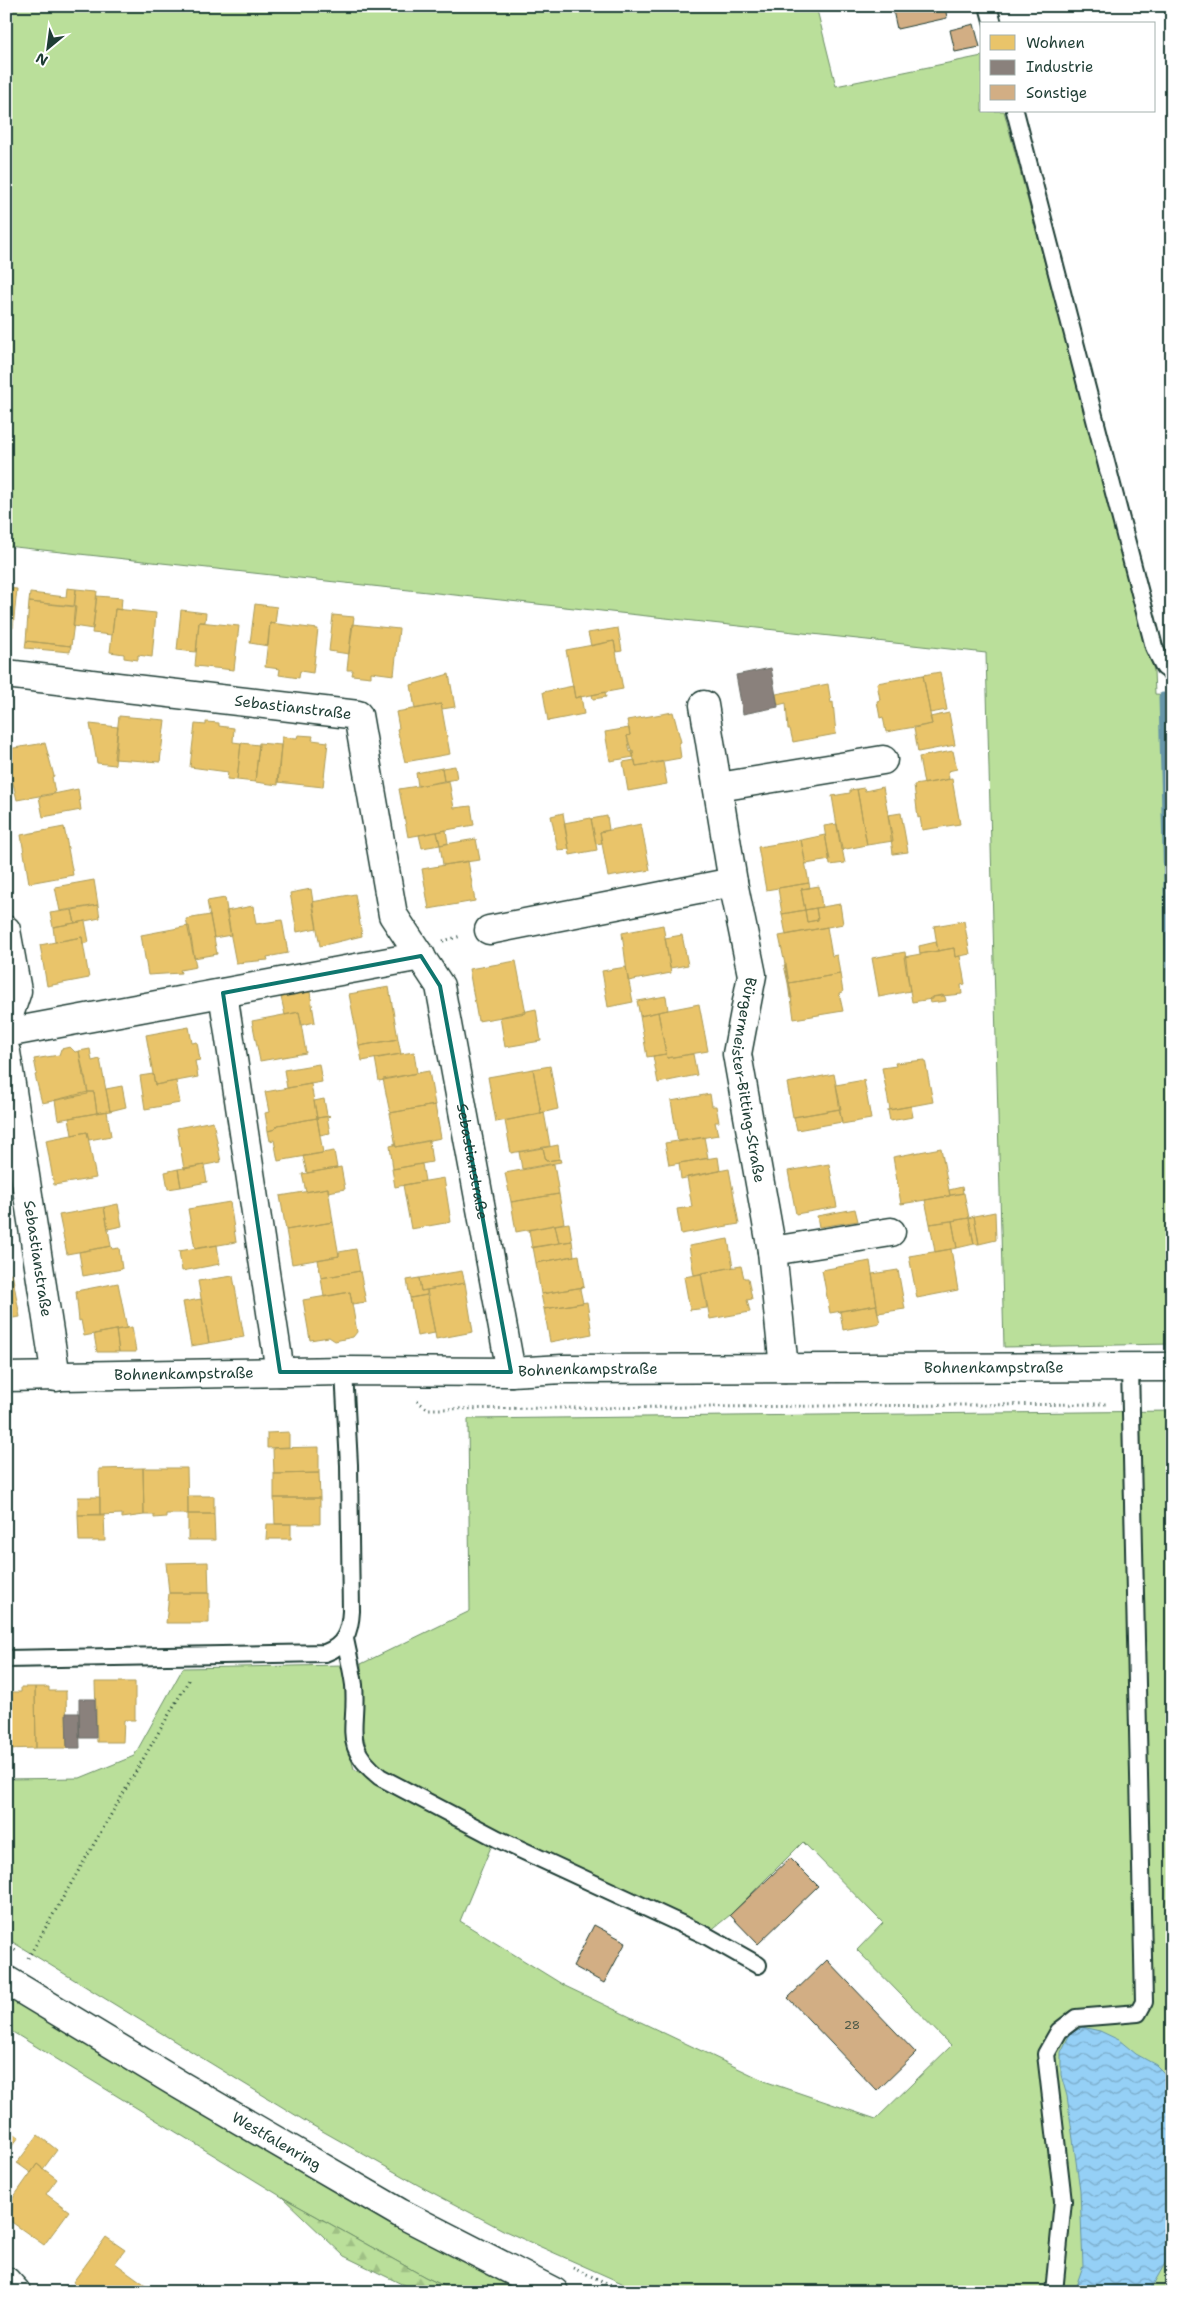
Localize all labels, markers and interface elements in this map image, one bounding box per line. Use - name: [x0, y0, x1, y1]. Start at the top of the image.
- north arrow: [22, 22, 72, 72]
- legend: [980, 22, 1156, 112]
- text: Wohnen: [1026, 33, 1085, 53]
- text: N: [32, 49, 51, 70]
- text: Industrie: [1026, 57, 1093, 77]
- text: Sonstige: [1026, 83, 1087, 103]
- street label: Sebastianstraße: [233, 691, 353, 724]
- street label: Bürgermeister-Bitting-Straße: [727, 976, 770, 1184]
- street label: Sebastianstraße: [452, 1102, 493, 1221]
- street label: Sebastianstraße: [19, 1199, 57, 1318]
- street label: Bohnenkampstraße: [924, 1357, 1064, 1378]
- street label: Bohnenkampstraße: [518, 1359, 658, 1382]
- street label: Bohnenkampstraße: [114, 1363, 254, 1385]
- house number: 28: [844, 2017, 860, 2033]
- street label: Westfalenring: [228, 2107, 325, 2175]

